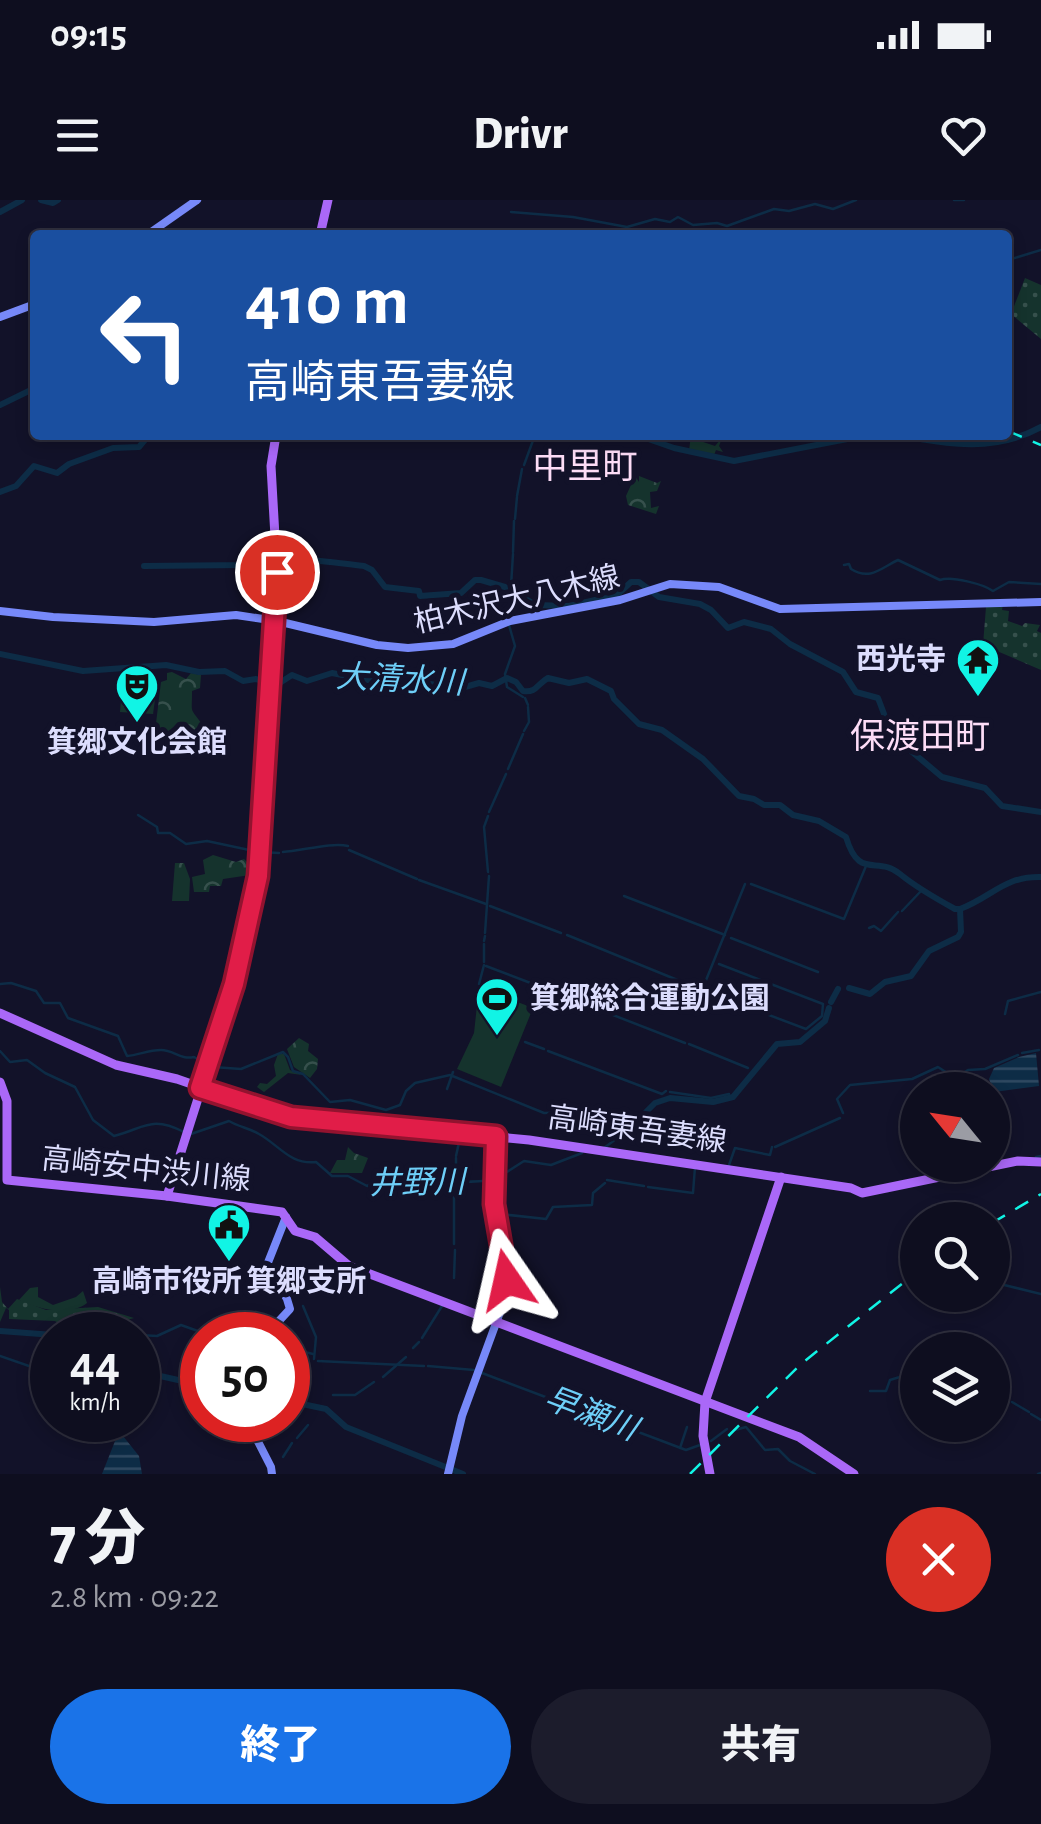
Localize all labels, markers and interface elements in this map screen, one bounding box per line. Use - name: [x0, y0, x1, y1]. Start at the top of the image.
- text: 09:15: [50, 16, 127, 54]
- icon: menu: [50, 108, 105, 163]
- icon: heart: [936, 108, 991, 163]
- text: Drivr: [473, 112, 568, 157]
- text: 410 m: [245, 267, 409, 337]
- icon: left: [80, 270, 210, 400]
- text: 高崎東吾妻線: [245, 361, 515, 406]
- district label: 中里町: [532, 448, 638, 485]
- pin: [235, 530, 320, 615]
- icon: arrive: [250, 545, 305, 600]
- street label: 柏木沢大八木線: [411, 560, 623, 638]
- temple icon: 西光寺: [955, 637, 1001, 698]
- place label: 西光寺: [856, 643, 946, 675]
- water label: 大清水川: [335, 660, 468, 699]
- theatre icon: 箕郷文化会館: [114, 663, 160, 724]
- district label: 保渡田町: [850, 718, 990, 755]
- place label: 箕郷文化会館: [47, 726, 227, 758]
- sports icon: 箕郷総合運動公園: [474, 976, 520, 1037]
- place label: 箕郷総合運動公園: [530, 982, 770, 1014]
- north arrow: [900, 1072, 1010, 1182]
- map controls: [900, 1072, 1010, 1442]
- street label: 高崎東吾妻線: [546, 1101, 728, 1157]
- street label: 高崎安中渋川線: [40, 1142, 252, 1196]
- water label: 井野川: [369, 1165, 468, 1200]
- public building icon: 高崎市役所 箕郷支所: [206, 1202, 252, 1263]
- button: search: [900, 1202, 1010, 1312]
- position arrow: [455, 1228, 559, 1332]
- place label: 高崎市役所 箕郷支所: [92, 1265, 366, 1297]
- speed limit sign: 50: [180, 1312, 310, 1442]
- button: layers: [900, 1332, 1010, 1442]
- text: 44: [70, 1340, 120, 1390]
- water label: 早瀬川: [540, 1381, 645, 1447]
- text: km/h: [69, 1390, 121, 1415]
- button: close: [886, 1507, 991, 1612]
- text: 7 分: [50, 1510, 145, 1570]
- text: 2.8 km · 09:22: [50, 1581, 219, 1613]
- button: 終了: [50, 1689, 511, 1804]
- button: 共有: [531, 1689, 991, 1804]

